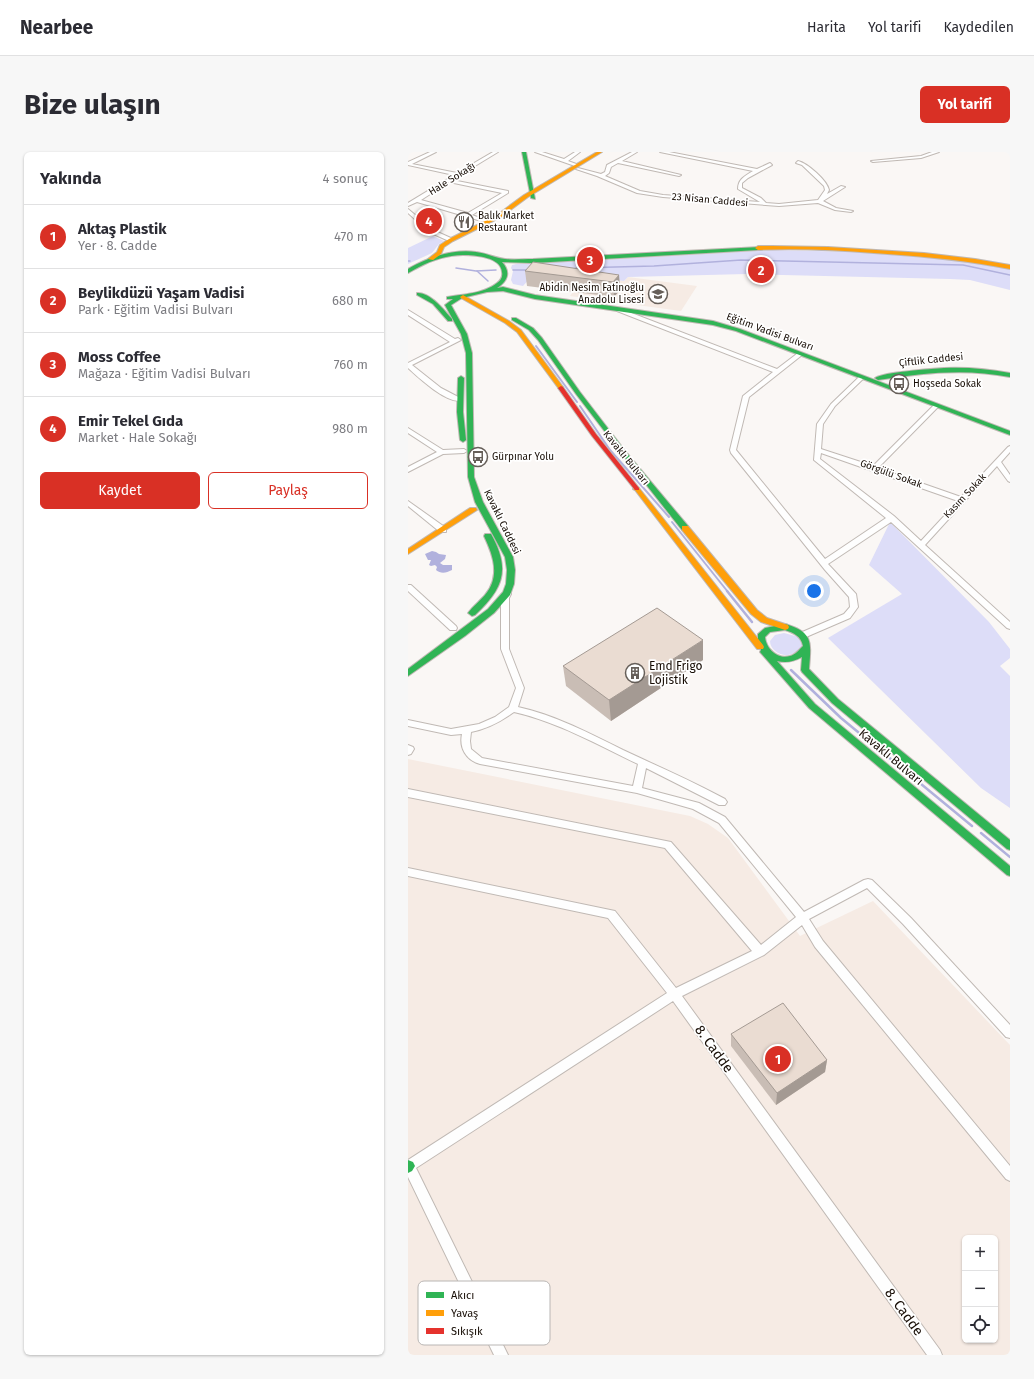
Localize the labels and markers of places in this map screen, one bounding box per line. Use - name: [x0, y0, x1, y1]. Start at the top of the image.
- pin: 4: [416, 206, 442, 236]
- place label: Balık Market Restaurant: [478, 210, 534, 234]
- restaurant icon: Balık Market Restaurant: [453, 211, 475, 233]
- pin: 3: [577, 245, 603, 275]
- pin: 2: [748, 255, 774, 285]
- place label: Abidin Nesim Fatinoğlu Anadolu Lisesi: [539, 281, 644, 306]
- school or university icon: Abidin Nesim Fatinoğlu Anadolu Lisesi: [647, 283, 669, 305]
- bus stop icon: Hoşseda Sokak: [888, 373, 910, 395]
- place label: Hoşseda Sokak: [913, 378, 982, 390]
- bus stop icon: Gürpınar Yolu: [467, 446, 489, 468]
- place label: Gürpınar Yolu: [492, 451, 554, 463]
- place label: Emd Frigo Lojistik: [649, 659, 703, 687]
- building icon: Emd Frigo Lojistik: [624, 662, 646, 684]
- pin: 1: [765, 1044, 791, 1074]

